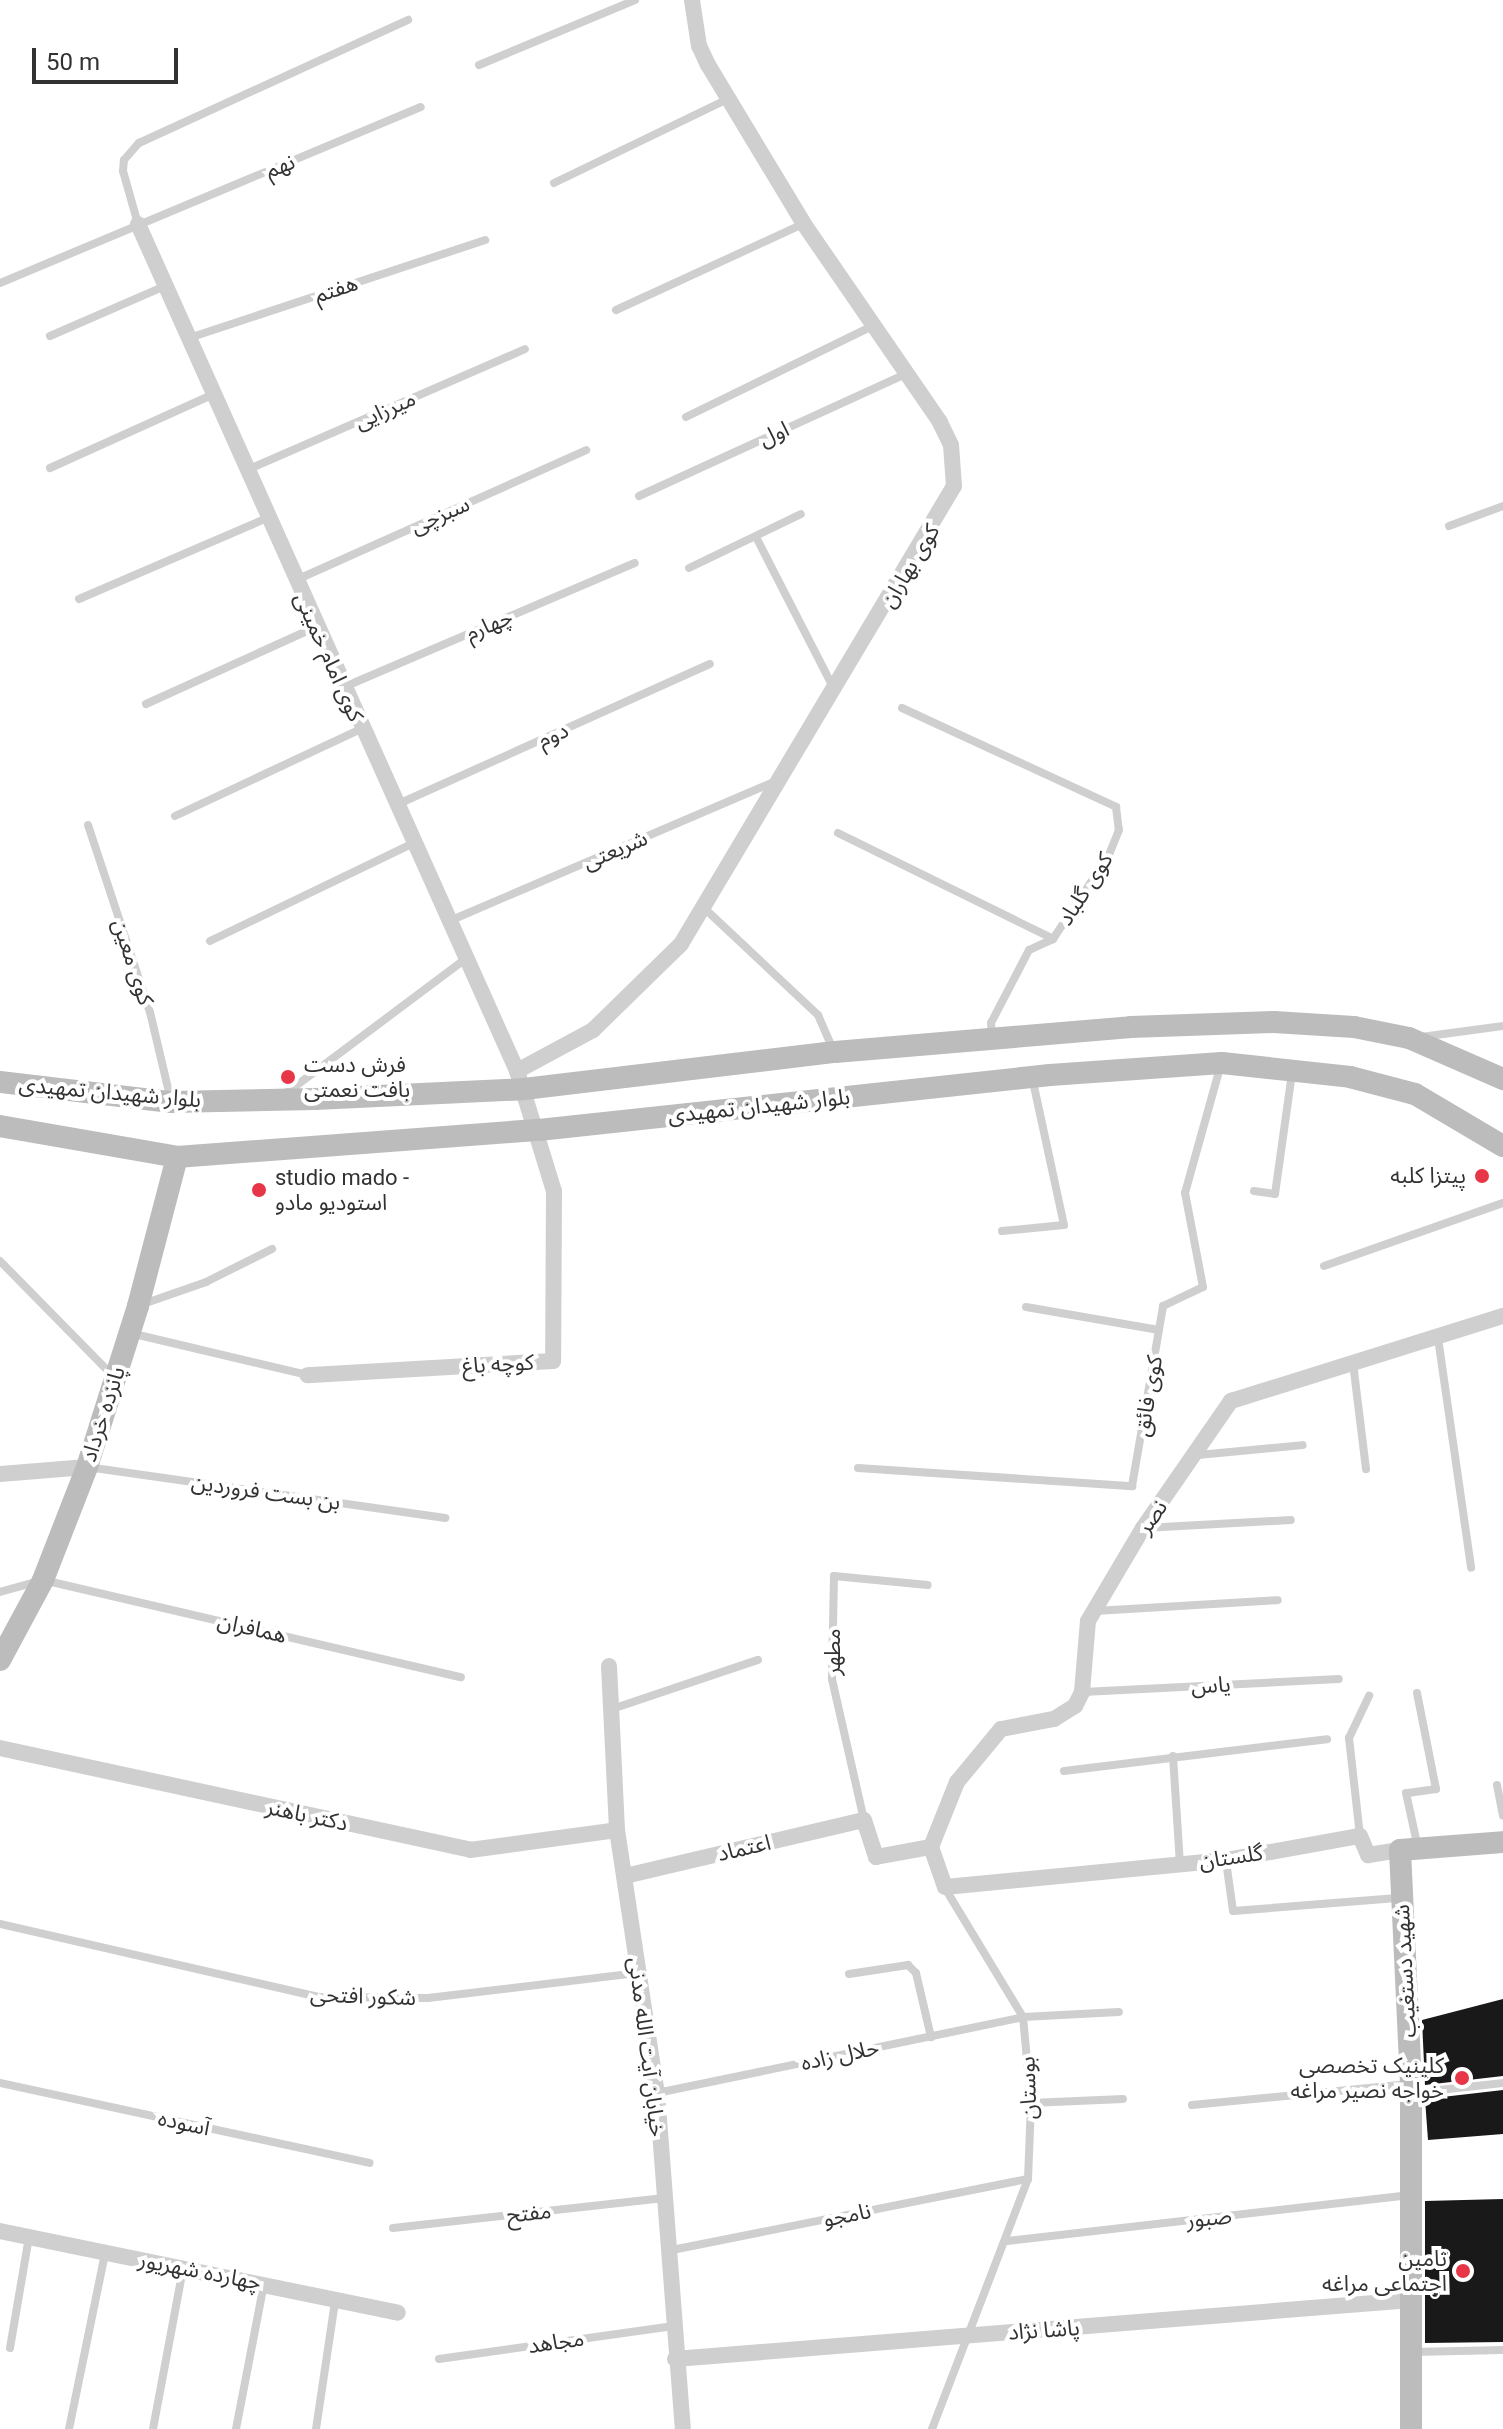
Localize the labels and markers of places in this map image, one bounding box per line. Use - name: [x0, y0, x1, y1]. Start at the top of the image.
- place label: فرش دست بافت نعمتی: [304, 1051, 410, 1102]
- marker: فرش دست بافت نعمتی: [279, 1068, 297, 1086]
- place label: پیتزا کلبه: [1390, 1163, 1466, 1189]
- place label: studio mado - استودیو مادو: [275, 1164, 409, 1216]
- marker: پیتزا کلبه: [1473, 1167, 1491, 1185]
- marker: studio mado - استودیو مادو: [250, 1181, 268, 1199]
- place label: کلینیک تخصصی خواجه نصیر مراغه: [1290, 2052, 1444, 2104]
- marker: کلینیک تخصصی خواجه نصیر مراغه: [1451, 2067, 1473, 2089]
- place label: تامین اجتماعی مراغه: [1322, 2245, 1447, 2296]
- marker: تامین اجتماعی مراغه: [1454, 2262, 1472, 2280]

